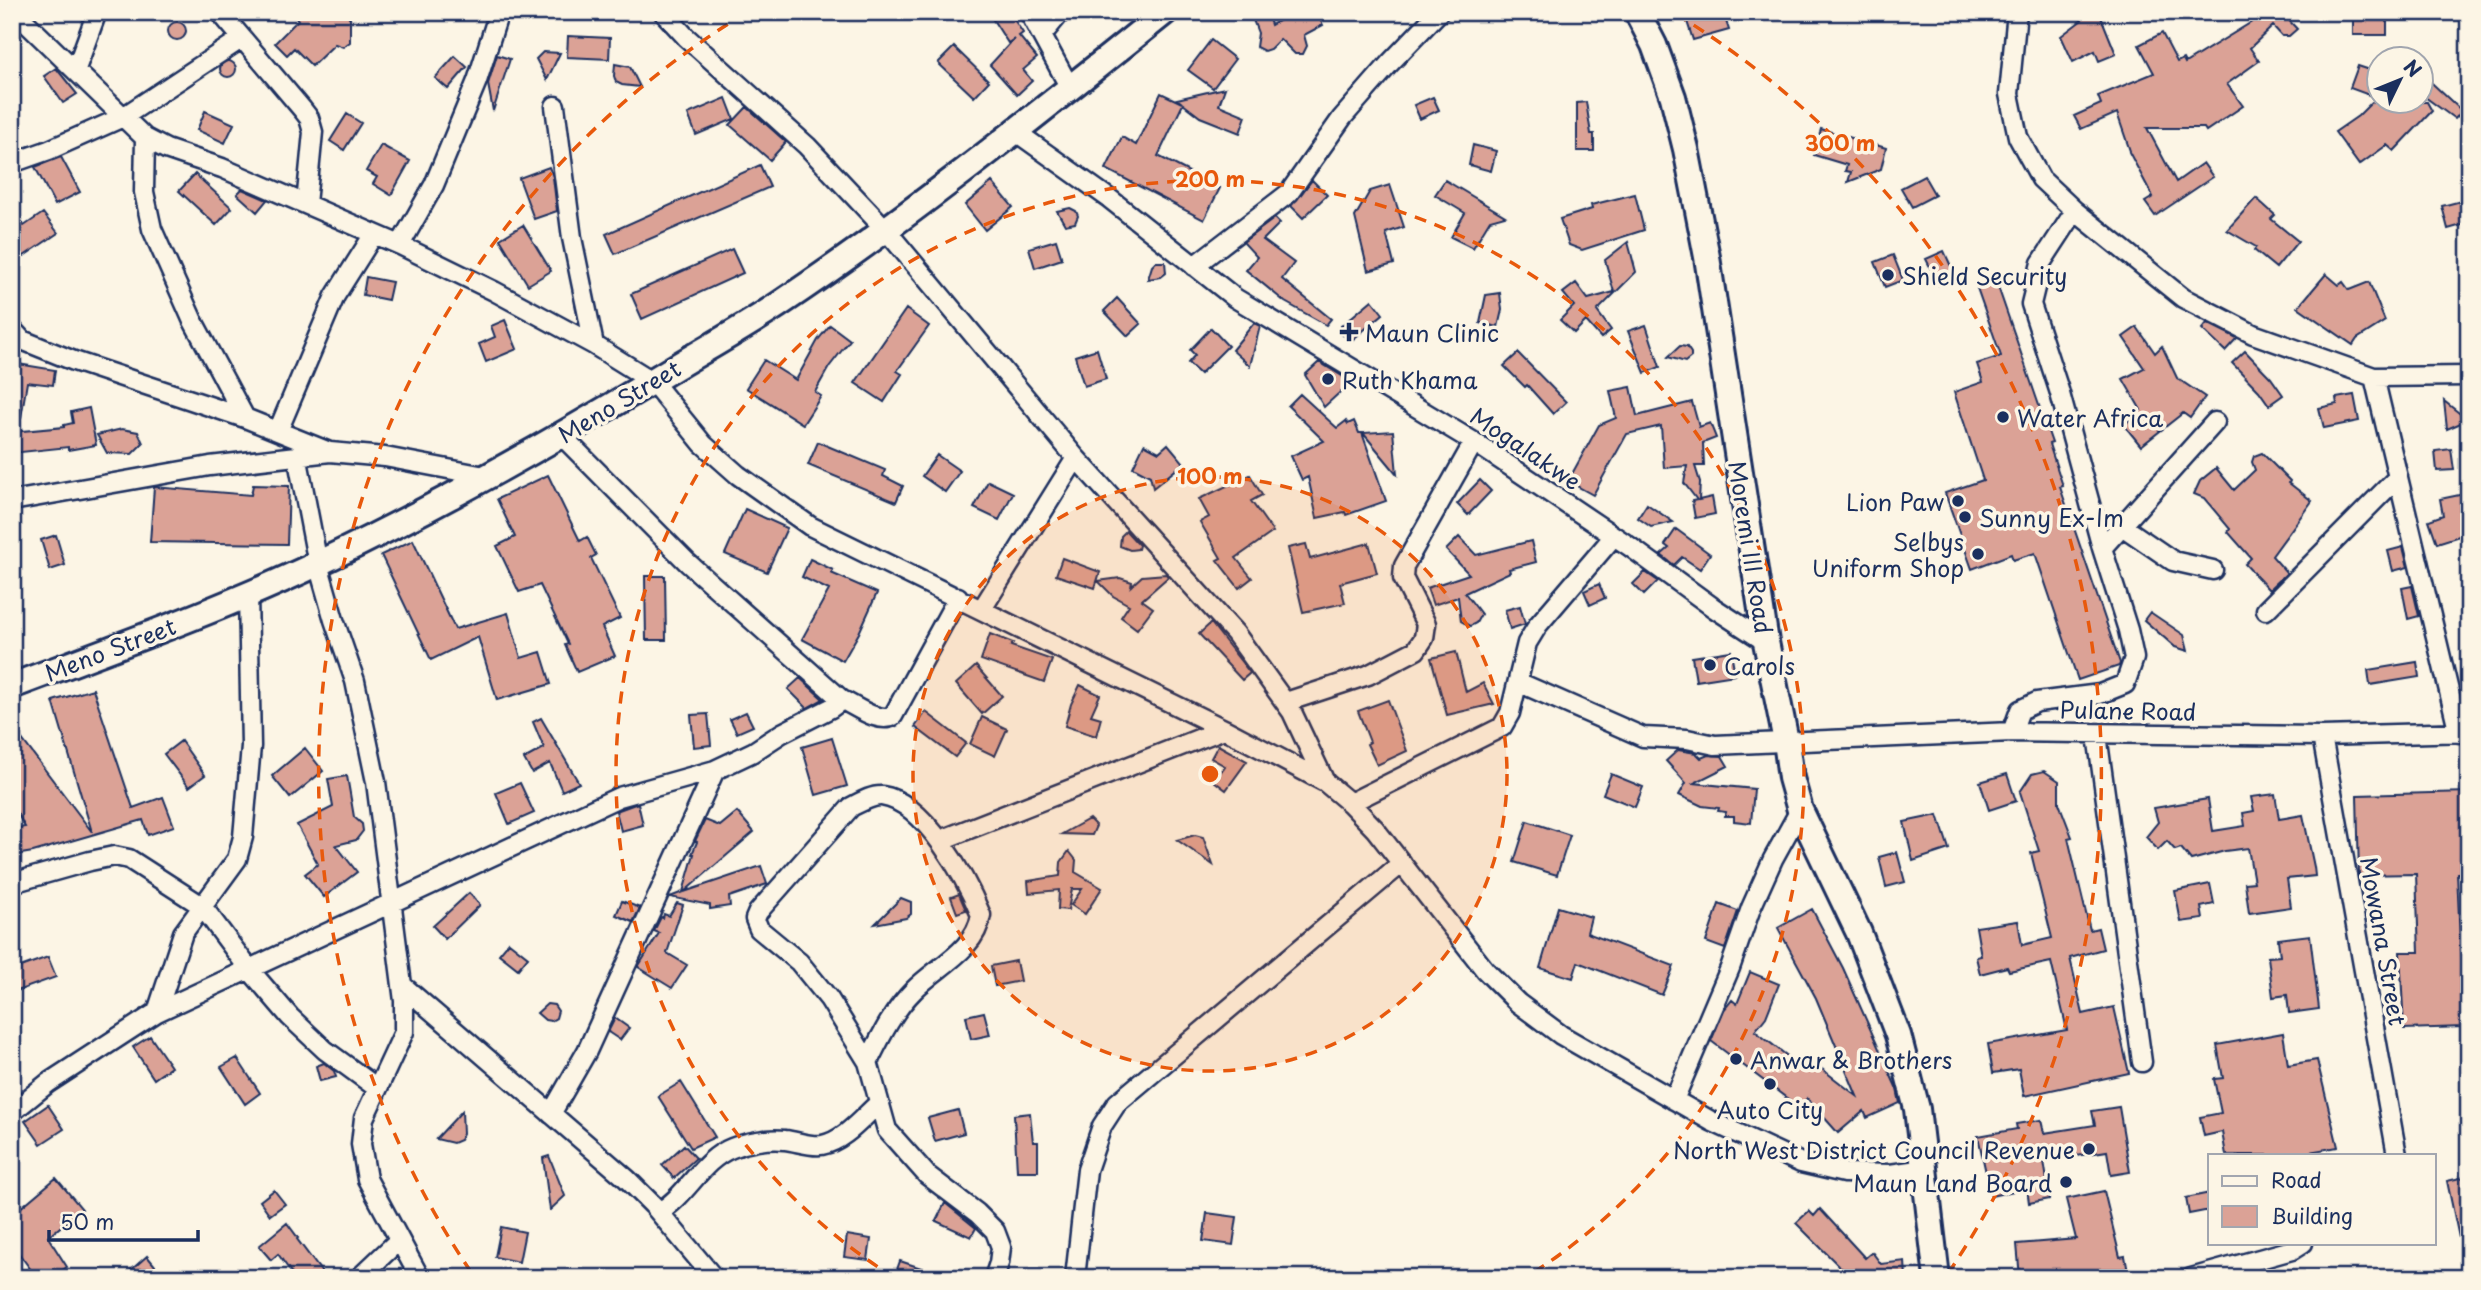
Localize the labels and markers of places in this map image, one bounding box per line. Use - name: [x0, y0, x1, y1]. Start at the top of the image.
- place label: Shield Security: [1902, 258, 2068, 293]
- marker: Shield Security: [1880, 267, 1896, 283]
- place label: Maun Clinic: [1365, 315, 1499, 350]
- marker: Maun Clinic: [1339, 322, 1359, 342]
- place label: Ruth Khama: [1342, 362, 1478, 397]
- marker: Ruth Khama: [1320, 371, 1336, 387]
- place label: Water Africa: [2017, 400, 2163, 435]
- marker: Water Africa: [1995, 409, 2011, 425]
- place label: Lion Paw: [1846, 484, 1944, 519]
- marker: Lion Paw: [1950, 493, 1966, 509]
- place label: Sunny Ex-Im: [1979, 500, 2124, 535]
- marker: Sunny Ex-Im: [1957, 509, 1973, 525]
- place label: Selbys Uniform Shop: [1812, 524, 1964, 585]
- marker: Selbys Uniform Shop: [1970, 546, 1986, 562]
- place label: Carols: [1724, 648, 1795, 683]
- marker: Carols: [1702, 657, 1718, 673]
- centre of rings: [1198, 762, 1222, 786]
- place label: Anwar & Brothers: [1750, 1042, 1952, 1077]
- marker: Anwar & Brothers: [1728, 1051, 1744, 1067]
- marker: Auto City: [1762, 1076, 1778, 1092]
- place label: Auto City: [1717, 1092, 1823, 1127]
- place label: North West District Council Revenue: [1673, 1132, 2075, 1167]
- marker: North West District Council Revenue: [2081, 1141, 2097, 1157]
- place label: Maun Land Board: [1853, 1165, 2052, 1200]
- marker: Maun Land Board: [2058, 1174, 2074, 1190]

